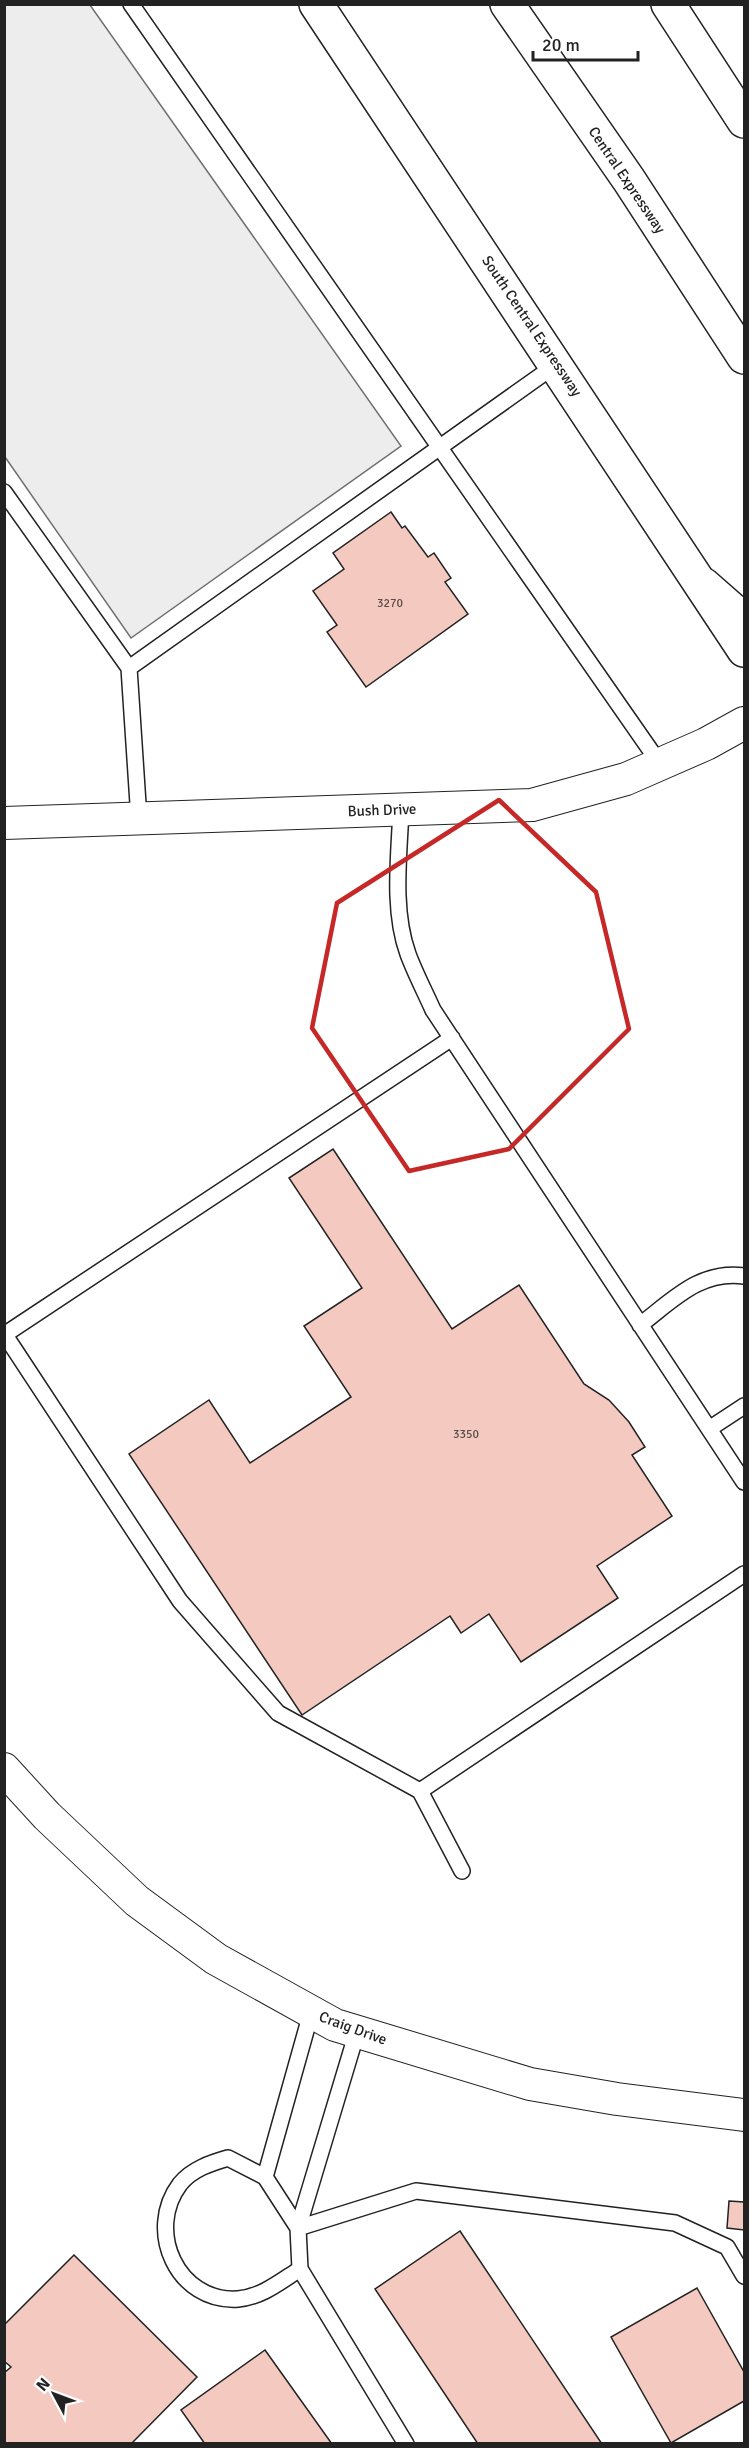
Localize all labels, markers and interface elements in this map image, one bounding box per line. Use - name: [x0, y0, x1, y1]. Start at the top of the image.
- scale bar: [533, 24, 638, 62]
- text: 20 m: [542, 34, 580, 56]
- street label: Central Expressway: [585, 123, 669, 237]
- street label: South Central Expressway: [478, 252, 586, 400]
- house number: 3270: [377, 596, 403, 611]
- street label: Bush Drive: [347, 800, 417, 820]
- house number: 3350: [453, 1427, 479, 1442]
- street label: Craig Drive: [317, 2007, 389, 2049]
- north arrow: [24, 2364, 84, 2424]
- text: N: [32, 2374, 55, 2396]

